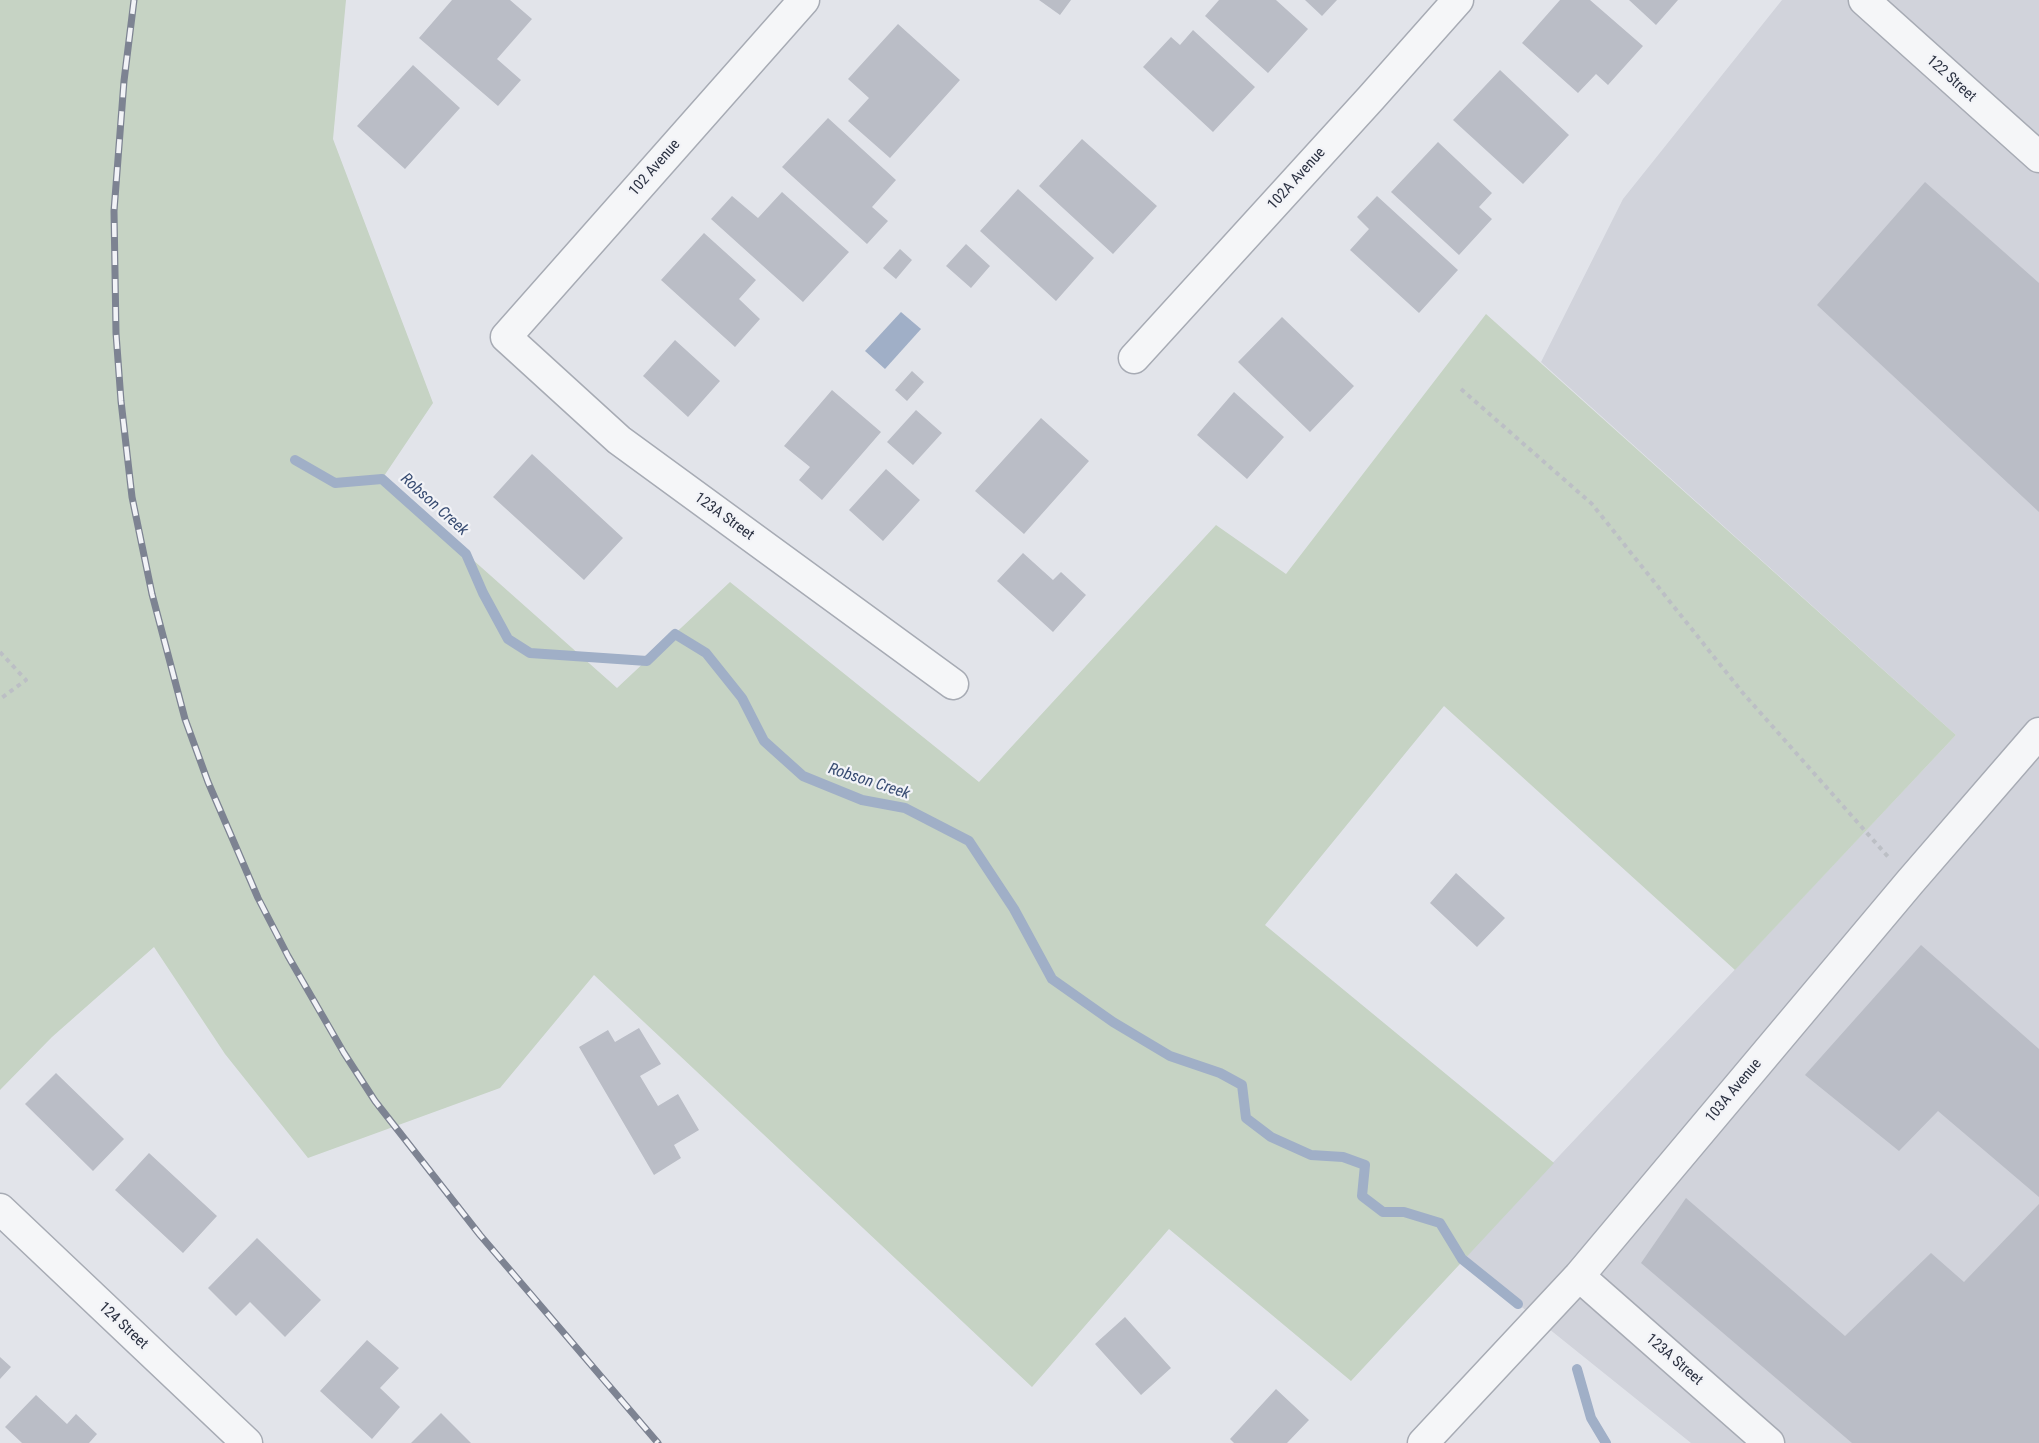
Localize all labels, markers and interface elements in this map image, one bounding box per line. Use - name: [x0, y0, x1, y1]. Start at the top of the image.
- street label: 122 Street: [1922, 52, 1980, 106]
- street label: 102 Avenue: [626, 136, 684, 200]
- street label: 102A Avenue: [1264, 144, 1330, 214]
- water label: Robson Creek: [396, 470, 472, 540]
- street label: 123A Street: [691, 489, 757, 545]
- water label: Robson Creek: [826, 760, 912, 804]
- street label: 103A Avenue: [1702, 1056, 1766, 1126]
- street label: 124 Street: [95, 1299, 151, 1353]
- street label: 123A Street: [1642, 1330, 1706, 1390]

